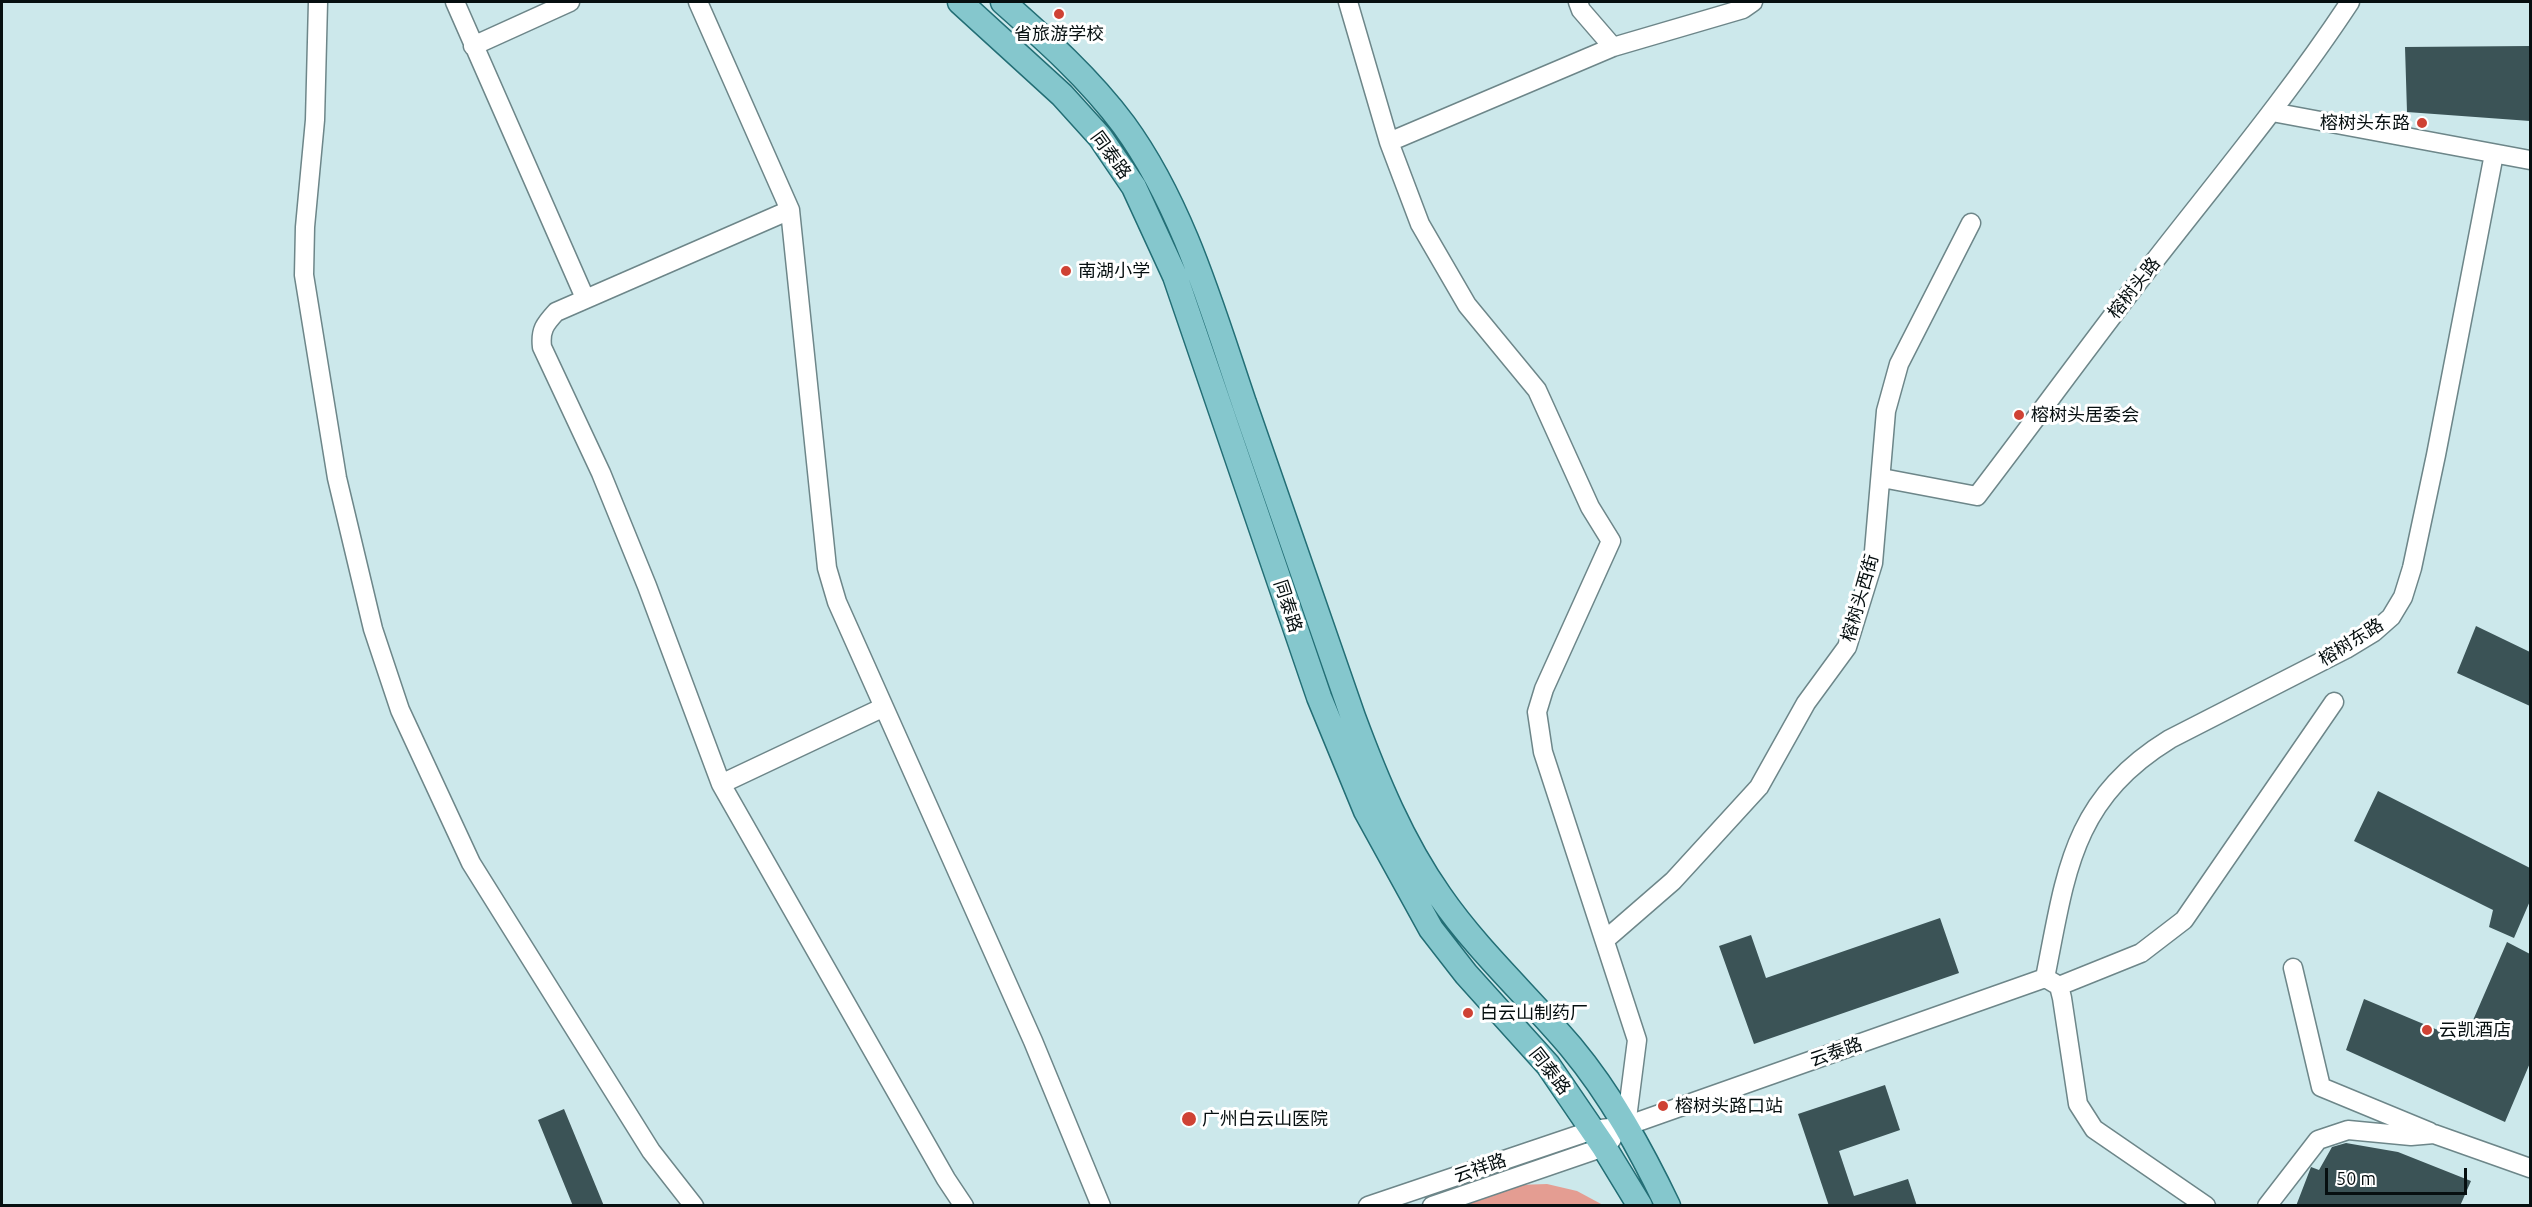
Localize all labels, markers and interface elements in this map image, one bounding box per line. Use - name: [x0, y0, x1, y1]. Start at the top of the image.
- marker: 省旅游学校: [1052, 7, 1066, 21]
- place label: 省旅游学校: [1014, 23, 1104, 45]
- place label: 榕树头东路: [2320, 112, 2410, 134]
- marker: 榕树头东路: [2415, 116, 2429, 130]
- street label: 同泰路: [1086, 127, 1136, 183]
- street label: 榕树头路: [2103, 253, 2165, 323]
- place label: 南湖小学: [1078, 260, 1150, 282]
- marker: 南湖小学: [1059, 264, 1073, 278]
- place label: 榕树头居委会: [2031, 404, 2139, 426]
- marker: 榕树头居委会: [2012, 408, 2026, 422]
- street label: 榕树头西街: [1837, 552, 1883, 644]
- street label: 同泰路: [1269, 577, 1307, 635]
- street label: 榕树东路: [2315, 614, 2387, 670]
- place label: 白云山制药厂: [1480, 1002, 1588, 1024]
- marker: 白云山制药厂: [1461, 1006, 1475, 1020]
- place label: 云凯酒店: [2439, 1019, 2511, 1041]
- marker: 云凯酒店: [2420, 1023, 2434, 1037]
- street label: 云泰路: [1807, 1033, 1865, 1071]
- street label: 同泰路: [1525, 1043, 1575, 1099]
- place label: 榕树头路口站: [1675, 1095, 1783, 1117]
- marker: 榕树头路口站: [1656, 1099, 1670, 1113]
- place label: 广州白云山医院: [1202, 1108, 1328, 1130]
- marker: 广州白云山医院: [1180, 1110, 1198, 1128]
- street label: 云祥路: [1451, 1149, 1509, 1187]
- scale bar: [2328, 1156, 2470, 1194]
- text: 50 m: [2336, 1168, 2376, 1188]

